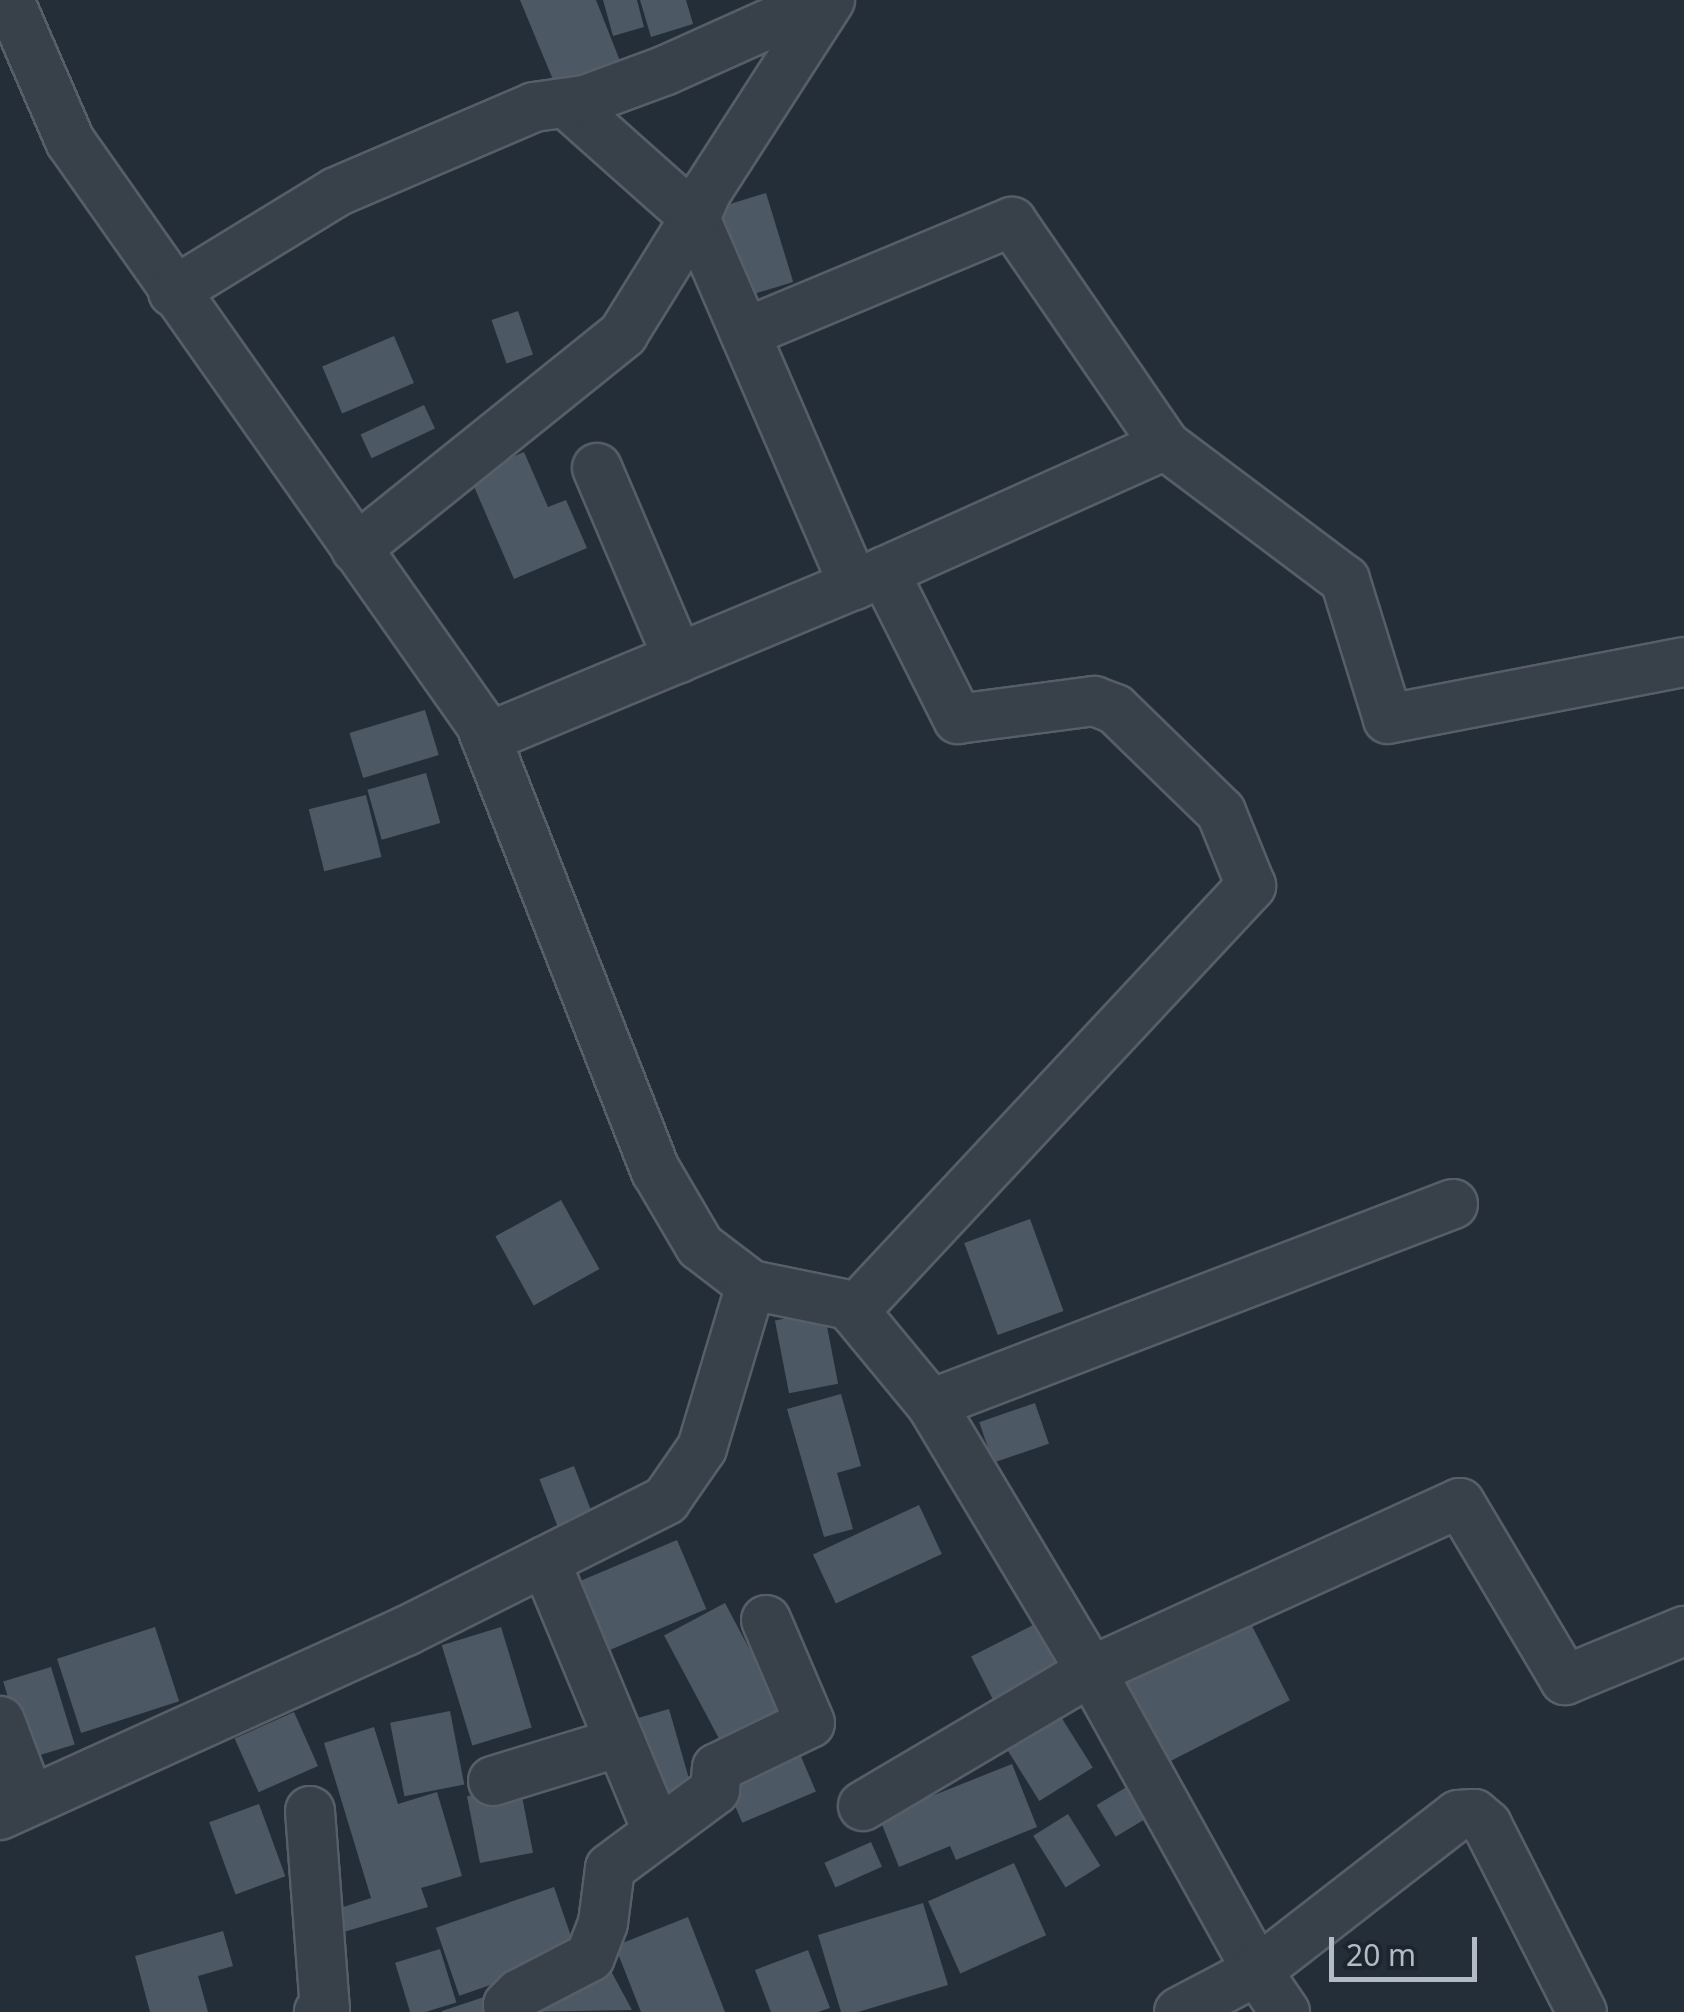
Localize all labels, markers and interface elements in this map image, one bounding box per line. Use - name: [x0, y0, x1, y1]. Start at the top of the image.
- scale bar: [1334, 1917, 1482, 1979]
- text: 20 m: [1346, 1934, 1416, 1975]

